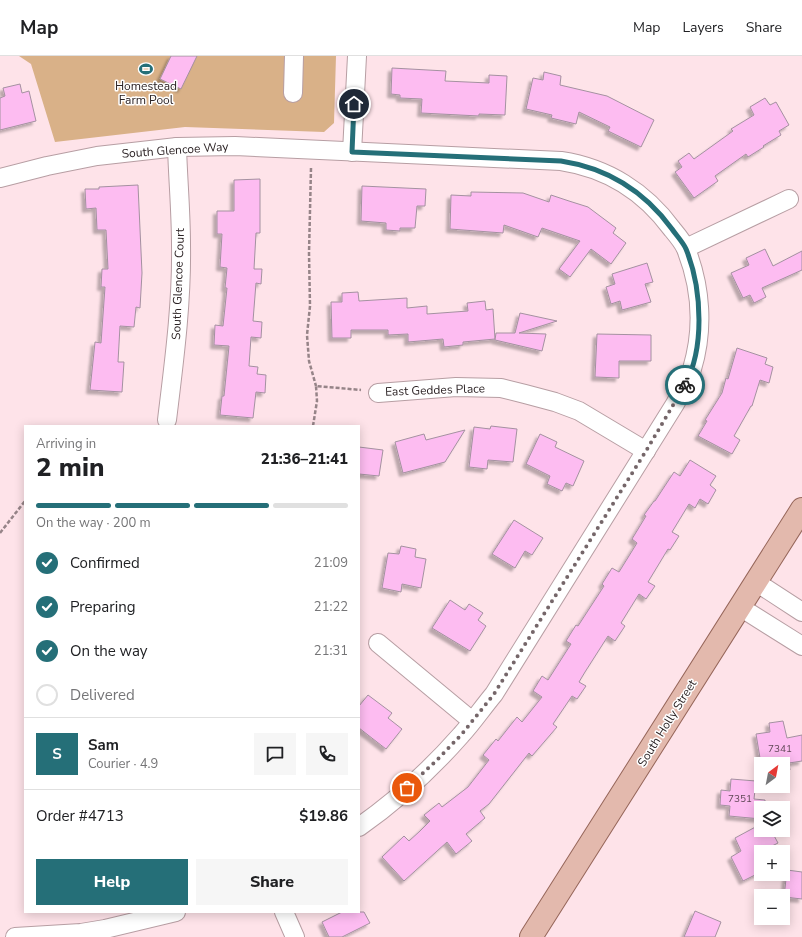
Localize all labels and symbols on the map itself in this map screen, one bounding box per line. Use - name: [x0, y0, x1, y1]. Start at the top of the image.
- sports icon: Homestead Farm Pool: [138, 61, 154, 77]
- place label: Homestead Farm Pool: [115, 78, 177, 108]
- pin: [337, 87, 371, 121]
- street label: South Glencoe Way: [121, 138, 230, 162]
- street label: South Glencoe Court: [168, 227, 188, 340]
- courier: [665, 365, 705, 405]
- street label: East Geddes Place: [385, 380, 485, 400]
- street label: South Holly Street: [634, 676, 701, 769]
- house number: 7341: [768, 742, 792, 756]
- north arrow: [754, 757, 790, 793]
- pin: [390, 771, 424, 805]
- house number: 7351: [728, 792, 752, 806]

